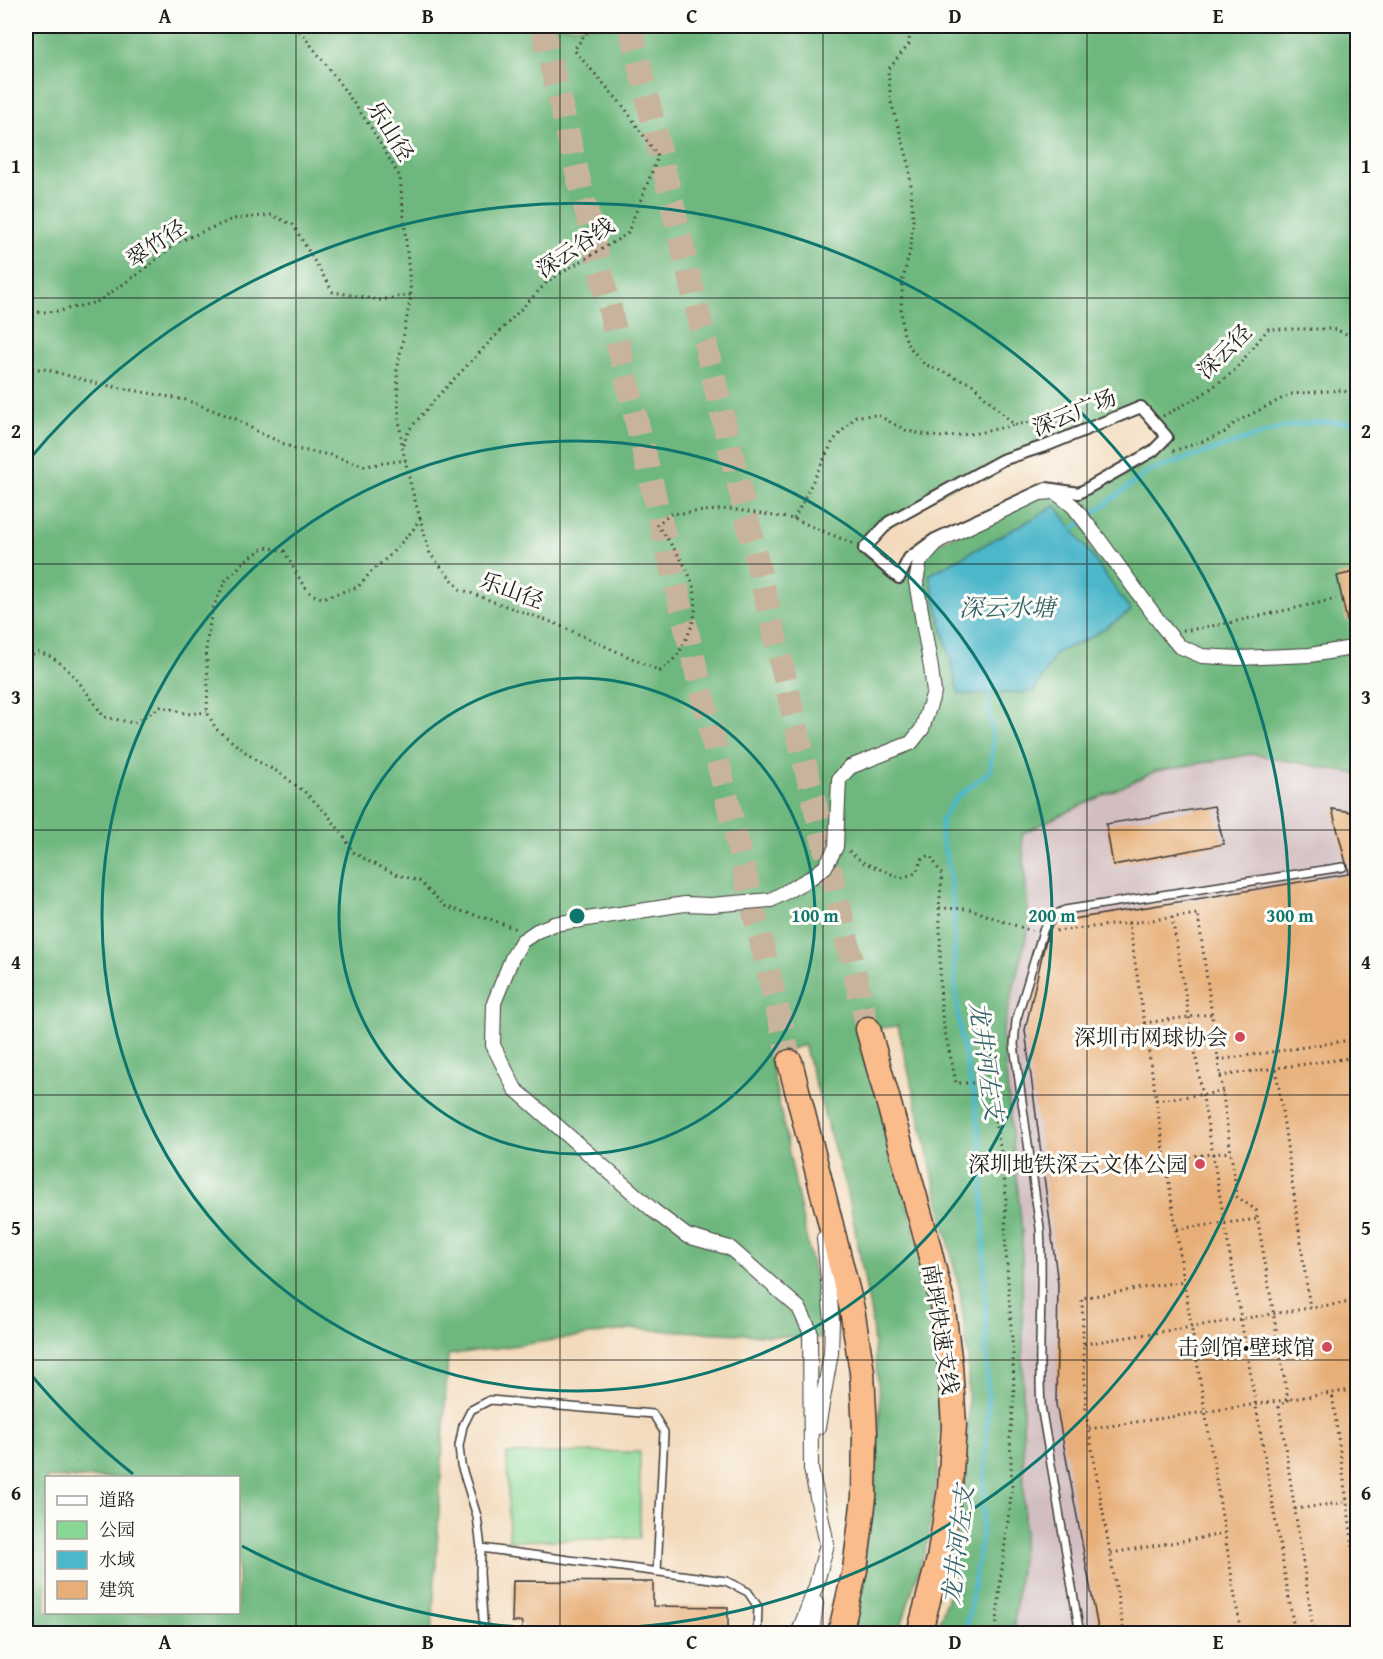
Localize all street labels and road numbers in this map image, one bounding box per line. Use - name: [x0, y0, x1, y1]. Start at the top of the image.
- street label: 乐山径: [360, 95, 422, 167]
- street label: 深云谷线: [530, 209, 620, 285]
- street label: 翠竹径: [120, 211, 192, 275]
- street label: 深云径: [1189, 316, 1259, 386]
- street label: 深云广场: [1027, 381, 1121, 443]
- street label: 乐山径: [476, 564, 548, 616]
- street label: 南坪快速支线: [915, 1261, 967, 1397]

